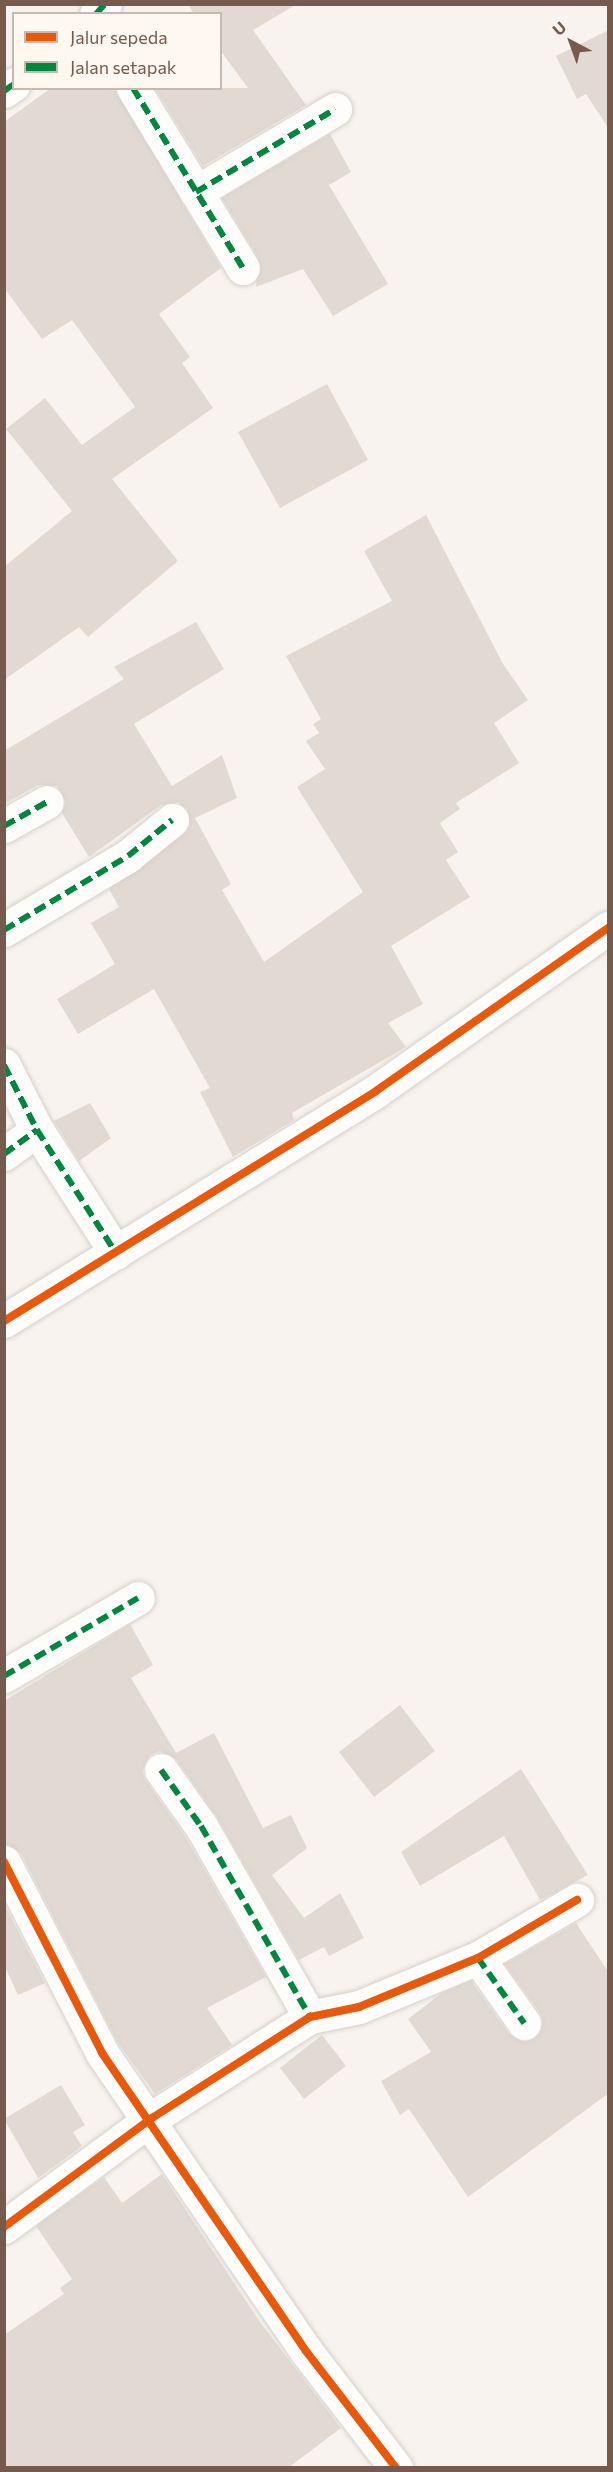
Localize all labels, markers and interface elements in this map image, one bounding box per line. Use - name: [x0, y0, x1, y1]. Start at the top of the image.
- legend: [12, 12, 222, 90]
- north arrow: [541, 12, 601, 72]
- text: U: [548, 17, 569, 39]
- text: Jalur sepeda: [70, 26, 168, 48]
- text: Jalan setapak: [70, 56, 177, 78]

